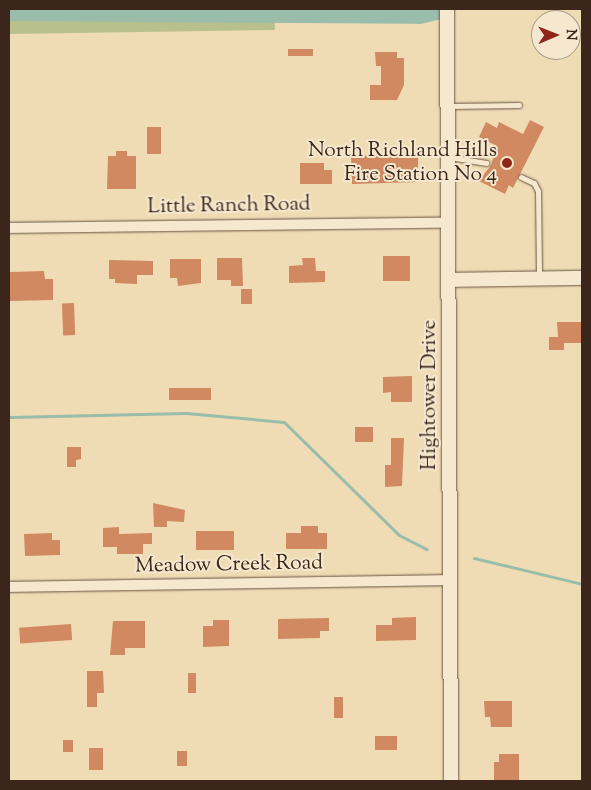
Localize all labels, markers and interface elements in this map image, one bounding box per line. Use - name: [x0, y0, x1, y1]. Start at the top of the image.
- north arrow: [531, 10, 581, 60]
- text: N: [560, 29, 580, 41]
- place label: North Richland Hills Fire Station No 4: [308, 138, 497, 188]
- marker: North Richland Hills Fire Station No 4: [501, 157, 513, 169]
- street label: Little Ranch Road: [147, 192, 311, 220]
- street label: Hightower Drive: [417, 320, 443, 470]
- street label: Meadow Creek Road: [135, 551, 323, 579]

